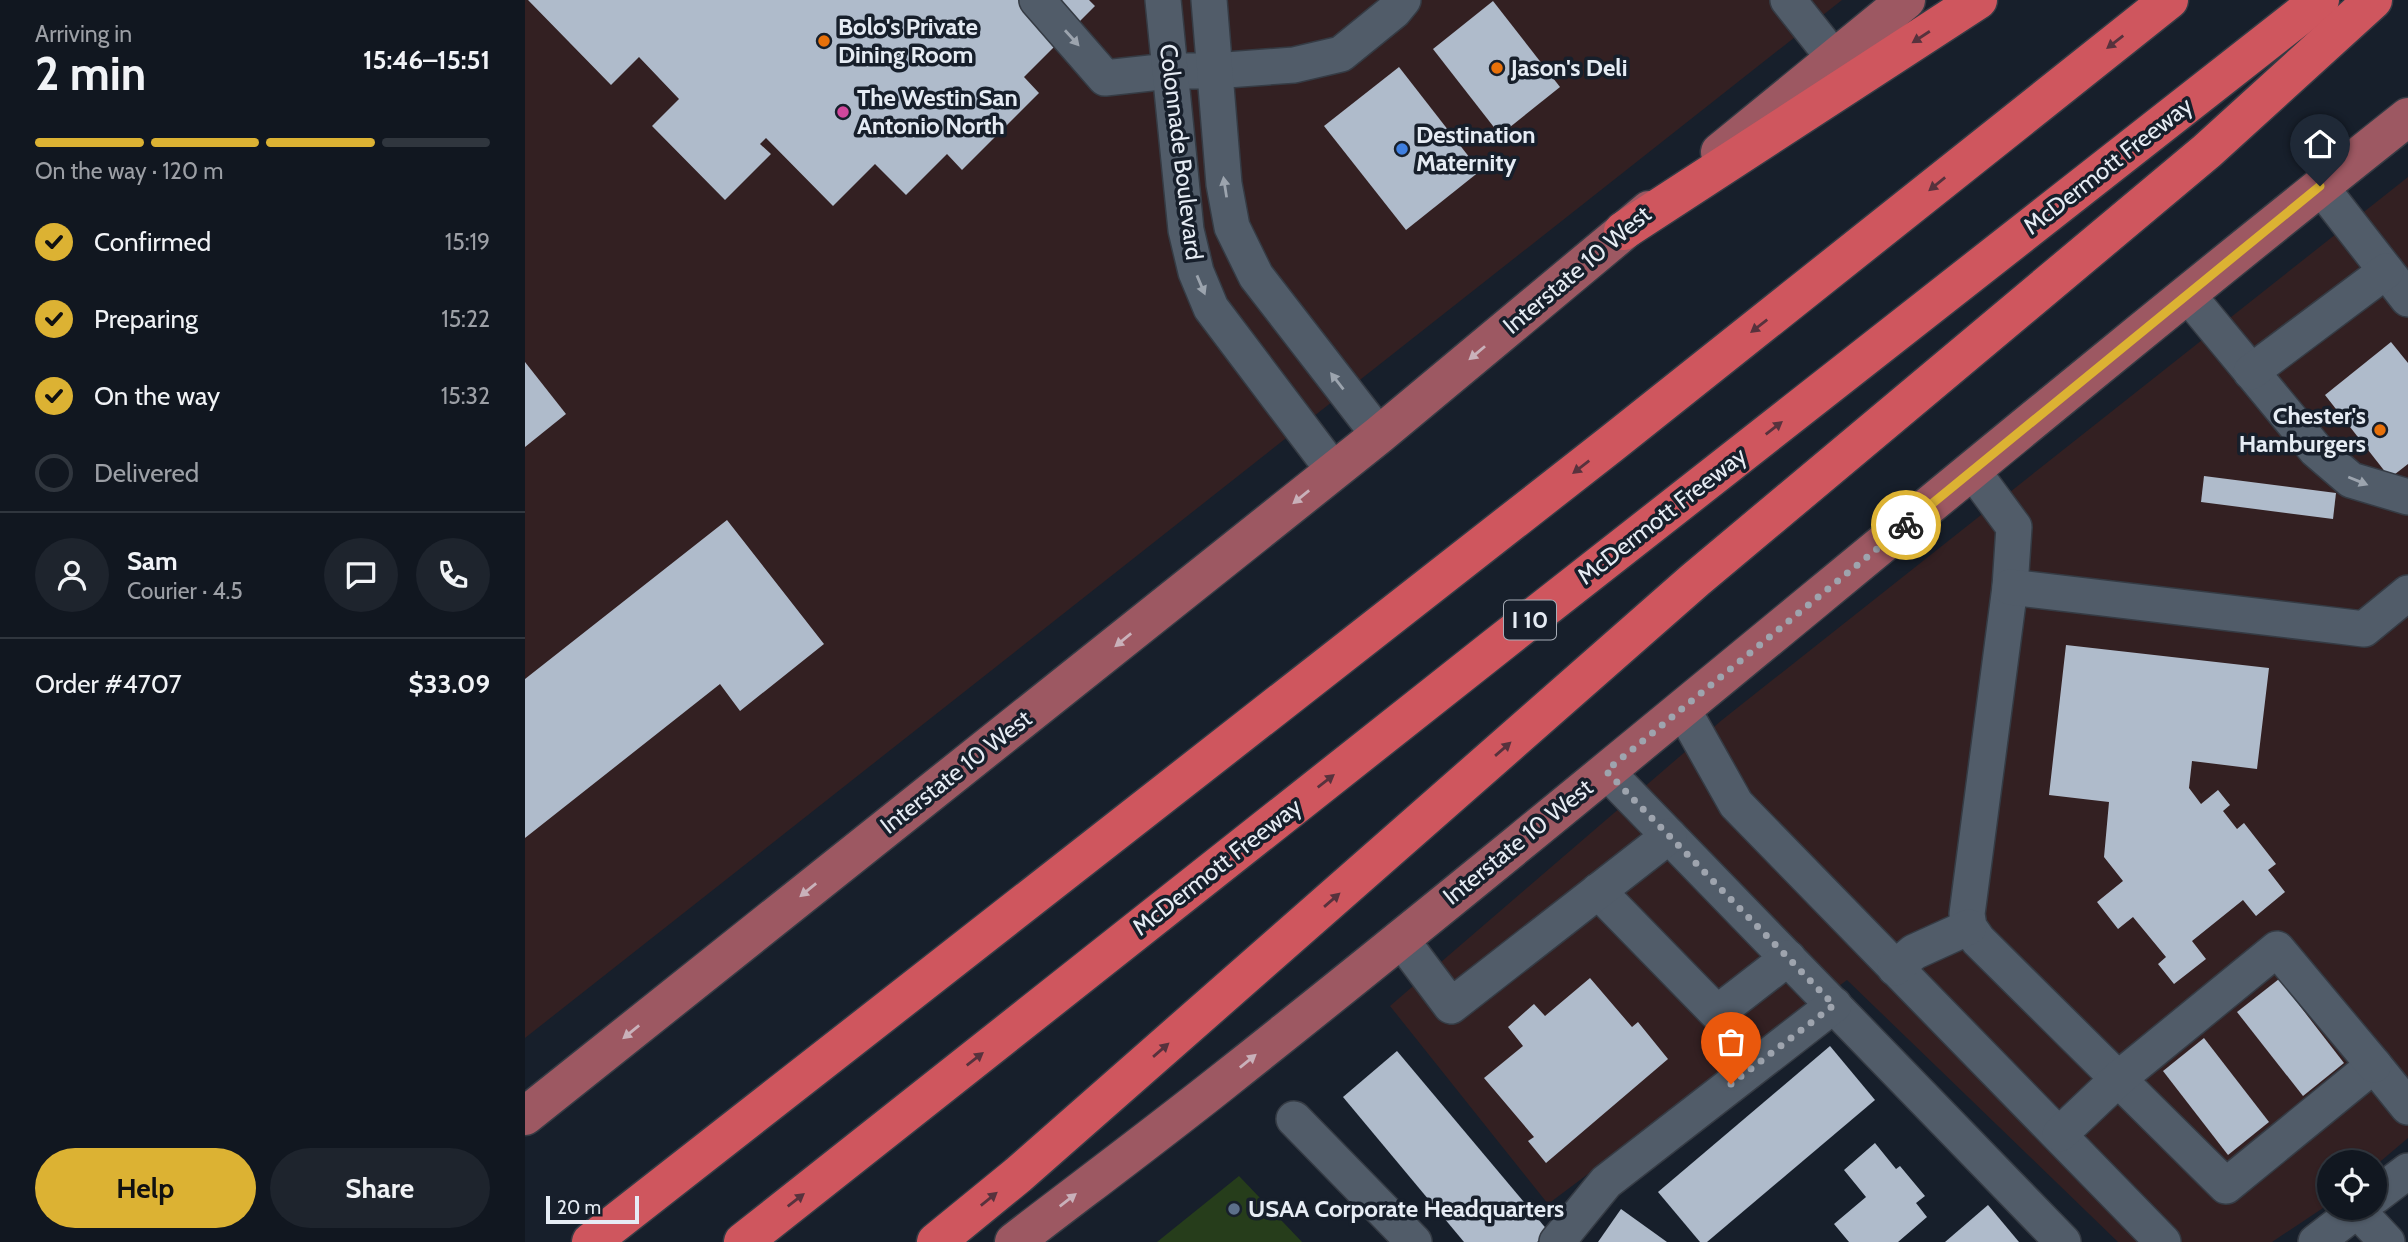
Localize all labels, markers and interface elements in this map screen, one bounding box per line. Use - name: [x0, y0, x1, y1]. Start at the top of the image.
- place label: Bolo's Private Dining Room: [838, 12, 978, 69]
- text: Arriving in: [35, 20, 132, 48]
- one-way arrow: [1063, 30, 1079, 47]
- one-way arrow: [1911, 31, 1931, 44]
- marker: Bolo's Private Dining Room: [816, 33, 832, 49]
- one-way arrow: [2107, 35, 2125, 50]
- street label: Colonnade Boulevard: [1154, 42, 1209, 262]
- text: 15:46–15:51: [363, 44, 490, 76]
- text: 2 min: [35, 46, 146, 102]
- place label: Jason's Deli: [1510, 53, 1627, 82]
- marker: Jason's Deli: [1489, 60, 1505, 76]
- place label: The Westin San Antonio North: [857, 83, 1018, 140]
- street label: McDermott Freeway: [2017, 91, 2198, 241]
- marker: The Westin San Antonio North: [835, 104, 851, 120]
- pin: [2290, 114, 2350, 186]
- place label: Destination Maternity: [1416, 120, 1536, 177]
- icon: home: [2301, 125, 2339, 163]
- marker: Destination Maternity: [1394, 141, 1410, 157]
- text: On the way · 120 m: [35, 157, 223, 185]
- one-way arrow: [1219, 176, 1230, 198]
- one-way arrow: [1929, 177, 1947, 192]
- street label: Interstate 10 West: [1497, 199, 1656, 340]
- icon: check: [35, 223, 73, 261]
- text: Confirmed: [94, 226, 211, 258]
- text: 15:19: [445, 228, 490, 256]
- one-way arrow: [1196, 275, 1207, 296]
- icon: check: [35, 300, 73, 338]
- text: Preparing: [94, 303, 198, 335]
- text: 15:22: [441, 305, 490, 333]
- one-way arrow: [1751, 318, 1769, 333]
- one-way arrow: [1468, 346, 1486, 361]
- one-way arrow: [1330, 372, 1344, 390]
- icon: check: [35, 377, 73, 415]
- text: On the way: [94, 380, 220, 412]
- text: 15:32: [441, 382, 490, 410]
- place label: Chester's Hamburgers: [2239, 401, 2366, 458]
- one-way arrow: [1765, 420, 1783, 435]
- marker: Chester's Hamburgers: [2372, 422, 2388, 438]
- street label: McDermott Freeway: [1571, 441, 1752, 591]
- text: Delivered: [94, 457, 199, 489]
- one-way arrow: [1572, 460, 1590, 474]
- one-way arrow: [2347, 476, 2368, 487]
- one-way arrow: [1292, 490, 1310, 505]
- courier: [1871, 490, 1941, 560]
- icon: bike: [1887, 506, 1925, 544]
- button: person: [35, 538, 109, 612]
- button: chat: [324, 538, 398, 612]
- button: phone: [416, 538, 490, 612]
- text: Sam: [127, 545, 178, 577]
- text: Courier · 4.5: [127, 577, 243, 605]
- road number: I 10: [1504, 600, 1556, 640]
- one-way arrow: [1115, 632, 1133, 647]
- text: Order #4707: [35, 668, 182, 700]
- text: $33.09: [408, 668, 490, 700]
- street label: Interstate 10 West: [874, 704, 1037, 840]
- one-way arrow: [1494, 742, 1511, 758]
- street label: Interstate 10 West: [1437, 772, 1598, 911]
- one-way arrow: [1317, 774, 1335, 788]
- street label: McDermott Freeway: [1126, 792, 1307, 942]
- one-way arrow: [800, 882, 818, 897]
- one-way arrow: [1323, 892, 1340, 908]
- pin: [1701, 1012, 1761, 1084]
- icon: bag: [1712, 1023, 1750, 1061]
- one-way arrow: [622, 1024, 640, 1039]
- one-way arrow: [1152, 1042, 1170, 1058]
- one-way arrow: [965, 1051, 983, 1066]
- one-way arrow: [1239, 1054, 1256, 1069]
- button: Help: [35, 1148, 256, 1228]
- button: Share: [270, 1148, 490, 1228]
- map controls: [2317, 1150, 2387, 1220]
- button: locate: [2317, 1150, 2387, 1220]
- one-way arrow: [981, 1192, 998, 1207]
- scale bar: [546, 1193, 639, 1225]
- one-way arrow: [787, 1193, 805, 1207]
- one-way arrow: [1059, 1194, 1077, 1208]
- place label: USAA Corporate Headquarters: [1248, 1194, 1564, 1223]
- text: 20 m: [557, 1196, 601, 1219]
- marker: USAA Corporate Headquarters: [1226, 1201, 1242, 1217]

